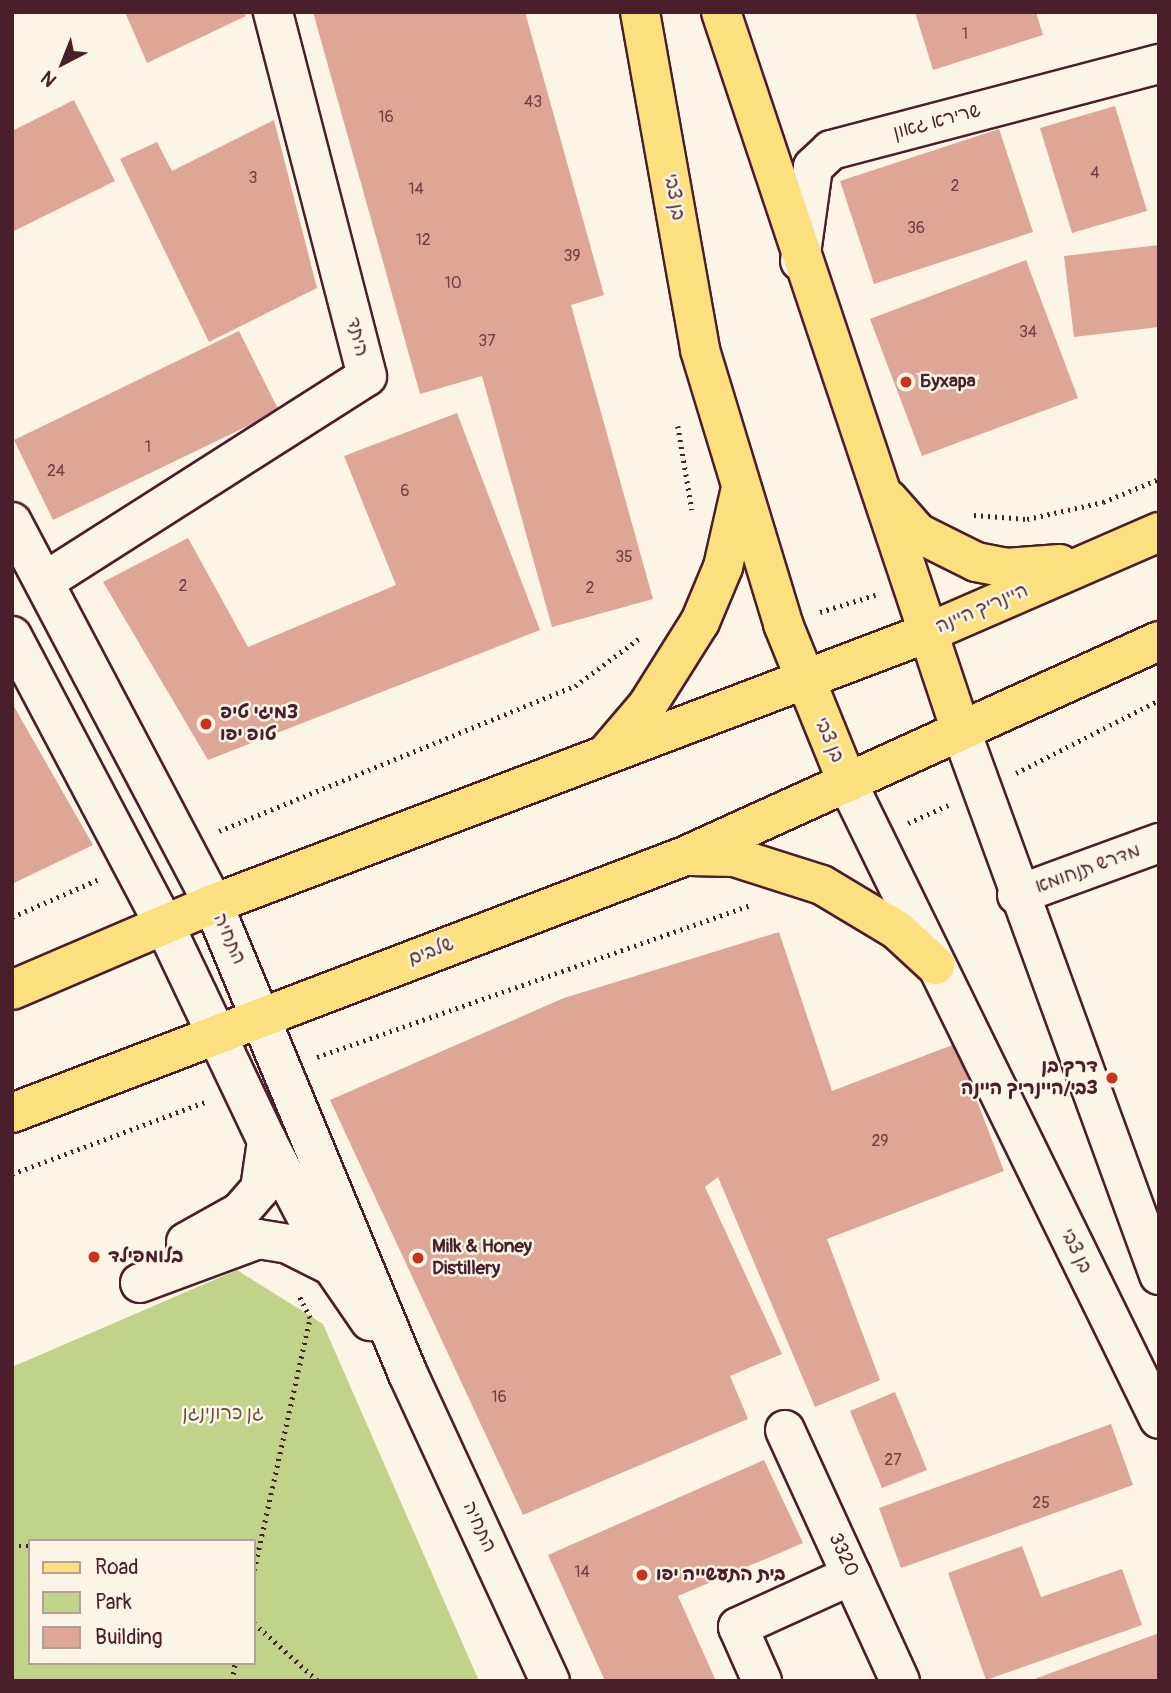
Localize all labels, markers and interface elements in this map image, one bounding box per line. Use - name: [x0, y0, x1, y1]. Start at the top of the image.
- house number: 1: [962, 24, 968, 44]
- north arrow: [28, 28, 98, 98]
- text: N: [36, 65, 62, 92]
- house number: 43: [524, 92, 542, 112]
- street label: שרירא גאון: [891, 99, 983, 145]
- house number: 16: [378, 107, 394, 127]
- house number: 4: [1090, 163, 1100, 183]
- house number: 3: [249, 168, 257, 188]
- street label: בן צבי: [659, 172, 689, 222]
- house number: 2: [951, 176, 959, 196]
- house number: 14: [408, 179, 424, 199]
- house number: 36: [907, 218, 925, 238]
- house number: 12: [415, 230, 431, 250]
- house number: 39: [563, 246, 581, 266]
- house number: 10: [444, 273, 462, 293]
- street label: היתד: [341, 315, 373, 359]
- house number: 34: [1019, 322, 1037, 342]
- house number: 37: [478, 331, 496, 351]
- place label: Бухара: [920, 371, 976, 393]
- marker: Бухара: [898, 374, 914, 390]
- house number: 1: [145, 437, 151, 457]
- house number: 24: [47, 461, 65, 481]
- house number: 6: [400, 481, 410, 501]
- house number: 35: [615, 547, 633, 567]
- house number: 2: [179, 576, 187, 596]
- house number: 2: [586, 578, 594, 598]
- street label: היינריך היינה: [932, 579, 1032, 639]
- place label: צמיגי טיפ טופ יפו: [220, 702, 298, 746]
- street label: בן צבי: [809, 714, 849, 766]
- marker: צמיגי טיפ טופ יפו: [198, 716, 214, 732]
- street label: מדרש תנחומא: [1032, 839, 1144, 899]
- street label: התחיה: [208, 910, 250, 968]
- street label: שלבים: [405, 933, 457, 971]
- place label: דרך בן צבי/היינריך היינה: [961, 1056, 1098, 1100]
- marker: דרך בן צבי/היינריך היינה: [1104, 1070, 1120, 1086]
- house number: 29: [871, 1131, 889, 1151]
- street label: בן צבי: [1055, 1225, 1097, 1277]
- place label: Milk & Honey Distillery: [432, 1236, 532, 1280]
- place label: בלומפילד: [108, 1246, 184, 1268]
- marker: בלומפילד: [86, 1249, 102, 1265]
- marker: Milk & Honey Distillery: [410, 1250, 426, 1266]
- house number: 16: [491, 1387, 507, 1407]
- park label: גן כרונינגן: [182, 1403, 264, 1425]
- house number: 27: [884, 1450, 902, 1470]
- house number: 25: [1032, 1493, 1050, 1513]
- street label: התחיה: [457, 1498, 501, 1556]
- street label: 3320: [823, 1530, 863, 1580]
- legend: [28, 1539, 256, 1665]
- text: Road: [95, 1554, 139, 1581]
- house number: 14: [574, 1562, 590, 1582]
- place label: בית התעשייה יפו: [656, 1564, 786, 1586]
- marker: בית התעשייה יפו: [634, 1567, 650, 1583]
- text: Park: [95, 1589, 132, 1616]
- text: Building: [95, 1624, 162, 1651]

